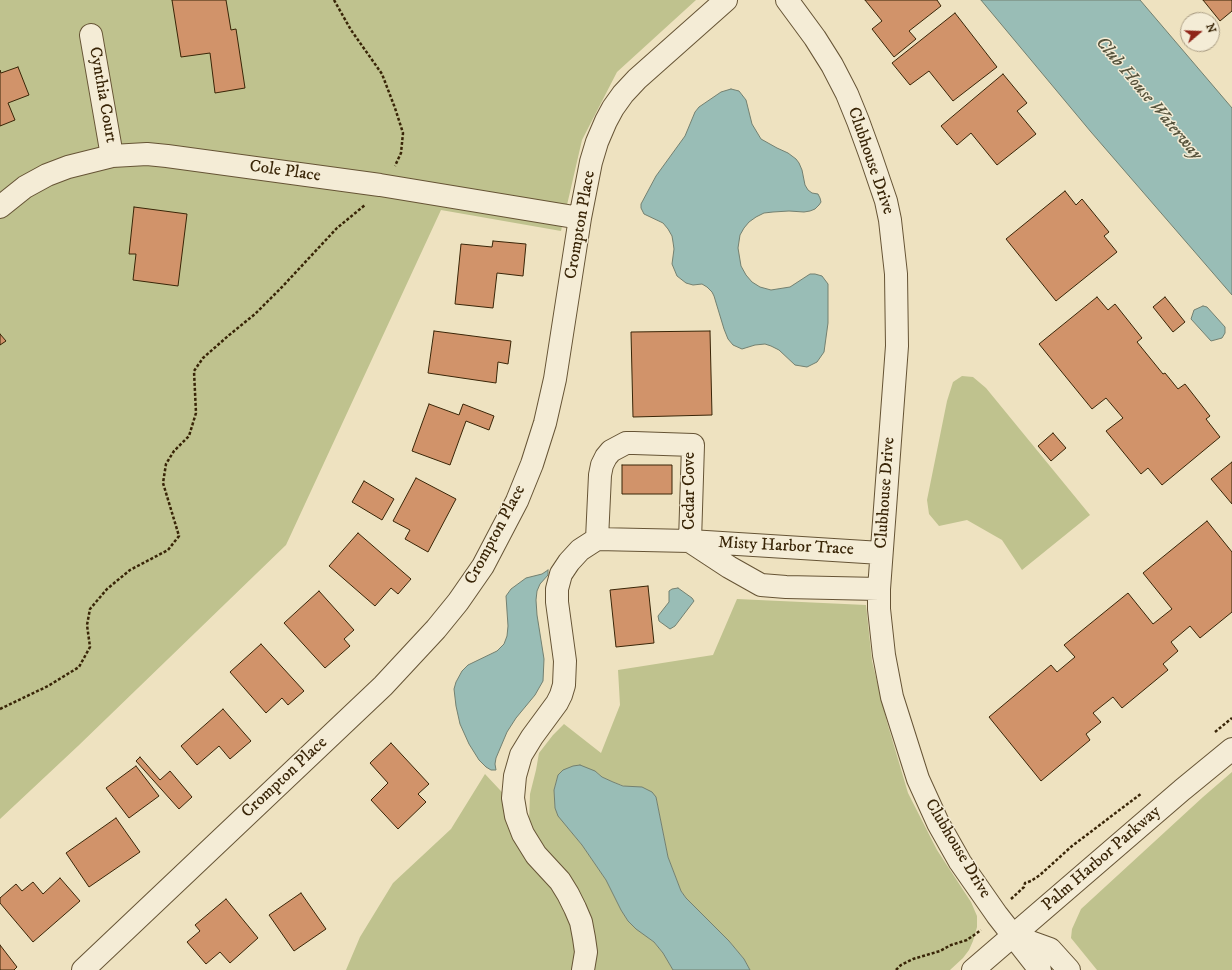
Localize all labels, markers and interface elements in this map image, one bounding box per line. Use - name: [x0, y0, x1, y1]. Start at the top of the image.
- north arrow: [1180, 12, 1220, 52]
- text: N: [1202, 22, 1218, 35]
- water label: Club House Waterway: [1090, 33, 1206, 165]
- street label: Cynthia Court: [84, 45, 120, 145]
- street label: Clubhouse Drive: [842, 105, 898, 217]
- street label: Cole Place: [248, 157, 322, 187]
- street label: Crompton Place: [561, 169, 601, 281]
- street label: Clubhouse Drive: [872, 436, 900, 550]
- street label: Cedar Cove: [680, 452, 700, 530]
- street label: Crompton Place: [461, 482, 531, 588]
- street label: Misty Harbor Trace: [718, 533, 854, 561]
- street label: Crompton Place: [238, 733, 332, 823]
- street label: Clubhouse Drive: [919, 796, 995, 902]
- street label: Palm Harbor Parkway: [1039, 802, 1165, 916]

